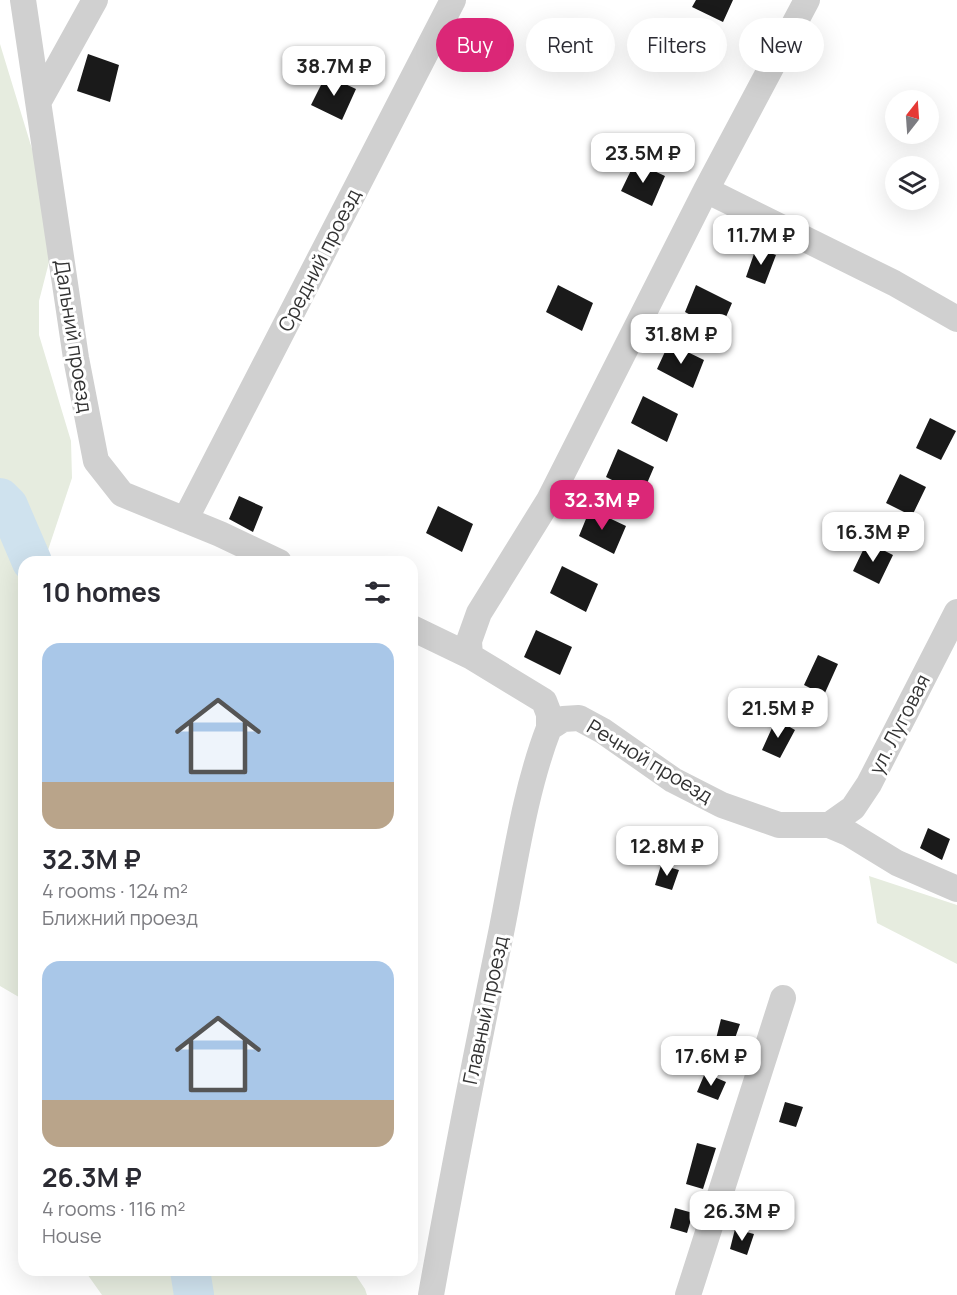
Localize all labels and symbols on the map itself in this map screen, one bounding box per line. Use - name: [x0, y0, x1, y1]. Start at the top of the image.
- pin: 38.7M ₽: [279, 46, 389, 97]
- north arrow: [885, 90, 939, 144]
- pin: 23.5M ₽: [588, 133, 698, 184]
- street label: Средний проезд: [271, 184, 367, 336]
- pin: 11.7M ₽: [706, 215, 816, 266]
- street label: Дальний проезд: [49, 257, 99, 415]
- pin: 31.8M ₽: [626, 314, 736, 365]
- pin: 32.3M ₽: [547, 480, 657, 531]
- pin: 16.3M ₽: [818, 512, 928, 563]
- street label: ул. Луговая: [862, 669, 936, 779]
- pin: 21.5M ₽: [723, 688, 833, 739]
- street label: Речной проезд: [582, 713, 718, 809]
- pin: 12.8M ₽: [612, 826, 722, 877]
- street label: Главный проезд: [456, 933, 514, 1087]
- pin: 17.6M ₽: [656, 1036, 766, 1087]
- pin: 26.3M ₽: [687, 1191, 797, 1242]

